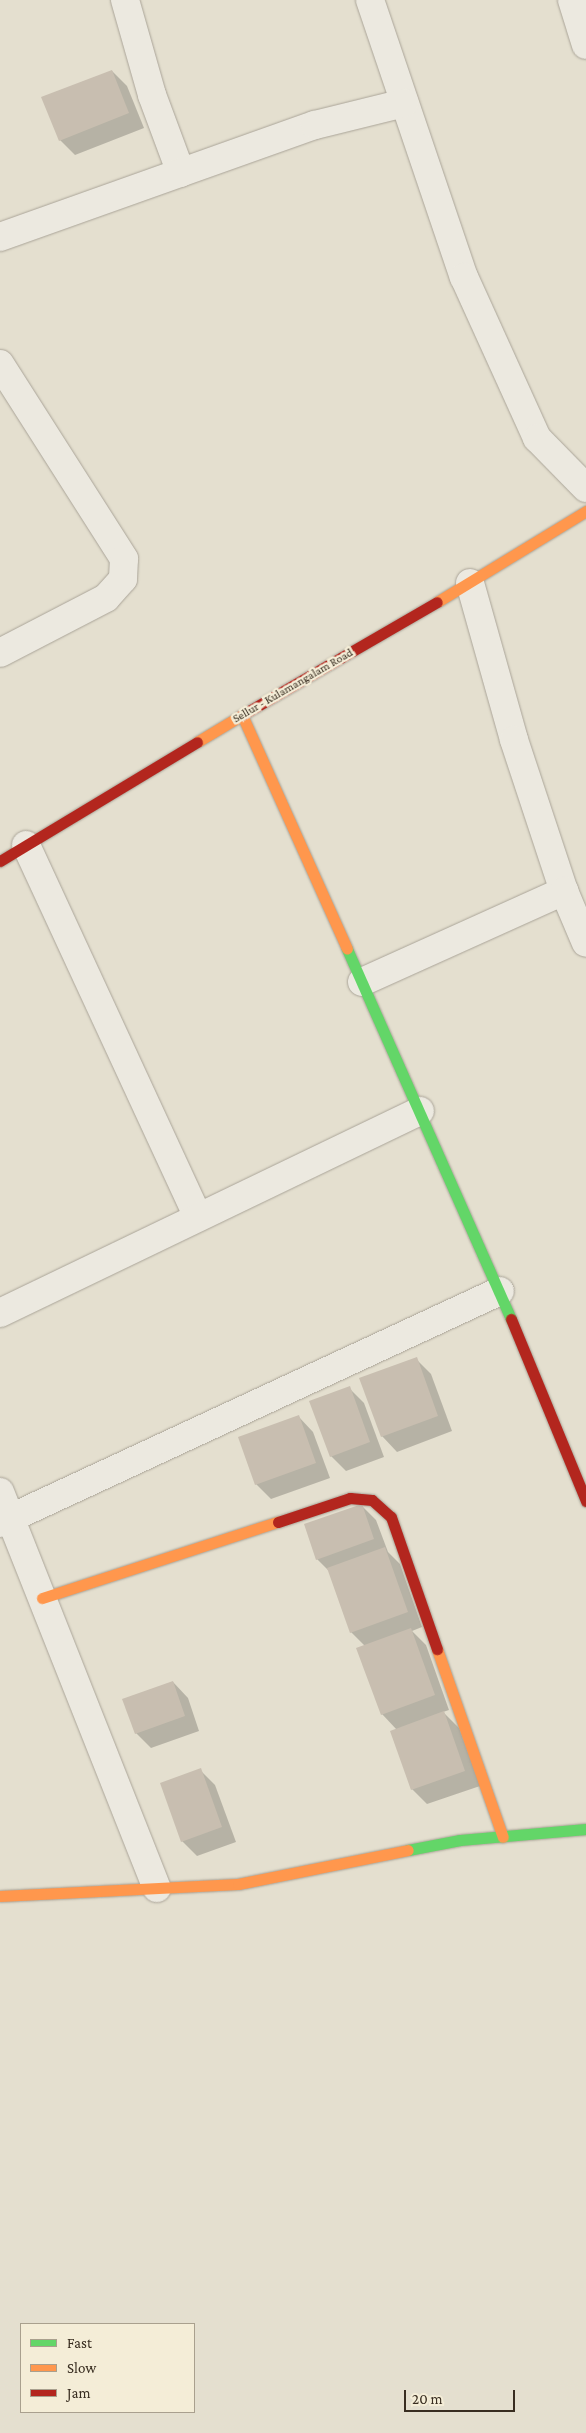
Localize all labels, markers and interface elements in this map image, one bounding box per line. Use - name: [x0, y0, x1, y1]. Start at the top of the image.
- street label: Sellur - Kulamangalam Road: [230, 646, 356, 726]
- legend: [20, 2323, 195, 2413]
- text: Fast: [67, 2335, 92, 2351]
- text: Slow: [67, 2360, 96, 2376]
- scale bar: [406, 2380, 517, 2412]
- text: Jam: [67, 2385, 90, 2401]
- text: 20 m: [412, 2391, 443, 2407]

